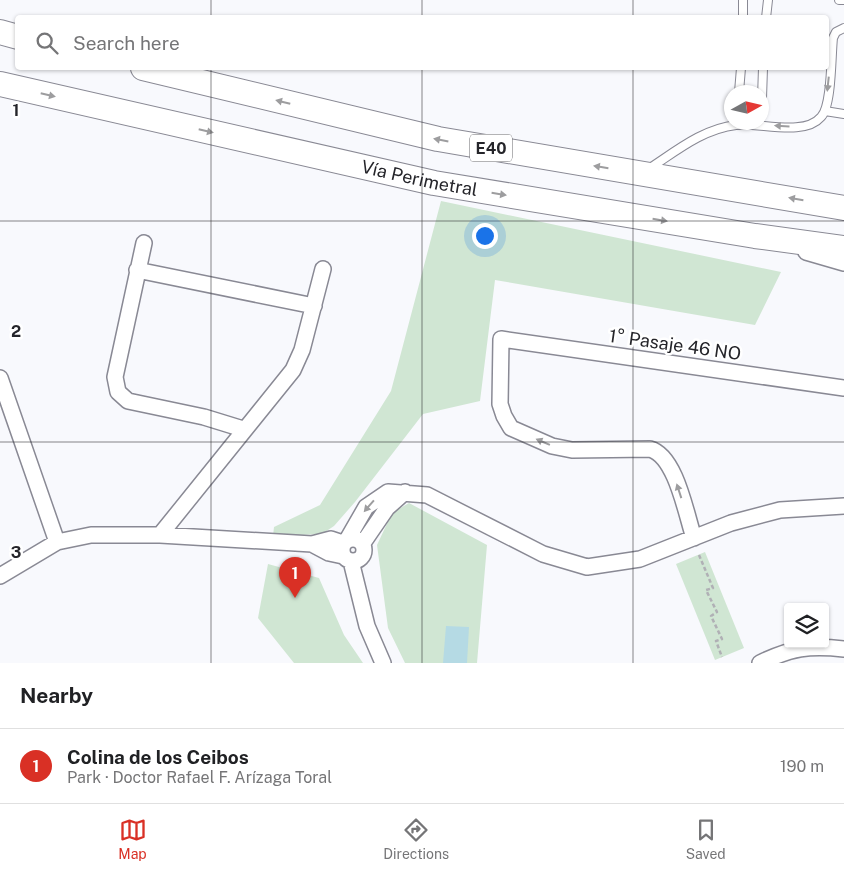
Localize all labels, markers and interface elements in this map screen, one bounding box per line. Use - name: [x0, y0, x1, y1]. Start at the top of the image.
- search box: [15, 15, 829, 70]
- icon: search: [33, 29, 61, 57]
- text: Search here: [73, 32, 180, 54]
- one-way arrow: [824, 76, 832, 92]
- north arrow: [724, 85, 769, 130]
- one-way arrow: [40, 91, 55, 99]
- one-way arrow: [275, 98, 290, 106]
- text: 1: [13, 101, 19, 120]
- one-way arrow: [774, 122, 790, 130]
- one-way arrow: [198, 127, 213, 135]
- road number: E40: [470, 134, 512, 162]
- one-way arrow: [433, 135, 449, 143]
- street label: Vía Perimetral: [359, 156, 479, 200]
- one-way arrow: [593, 162, 609, 170]
- one-way arrow: [492, 190, 508, 198]
- one-way arrow: [788, 195, 804, 203]
- one-way arrow: [652, 216, 668, 224]
- your location: [472, 223, 498, 249]
- text: 2: [11, 322, 21, 341]
- street label: 1° Pasaje 46 NO: [608, 325, 742, 364]
- one-way arrow: [536, 437, 550, 445]
- one-way arrow: [674, 484, 682, 499]
- one-way arrow: [363, 499, 375, 511]
- text: 3: [11, 543, 21, 562]
- pin: 1: [279, 557, 311, 598]
- map controls: [784, 603, 829, 648]
- button: layers: [784, 603, 829, 648]
- text: Nearby: [20, 683, 93, 708]
- text: Colina de los Ceibos: [67, 746, 249, 768]
- text: 1: [33, 757, 39, 776]
- text: 190 m: [780, 757, 824, 776]
- text: Park · Doctor Rafael F. Arízaga Toral: [67, 768, 332, 787]
- tab: Map: [118, 816, 147, 862]
- tab: Directions: [383, 816, 449, 862]
- tab: Saved: [686, 816, 726, 862]

